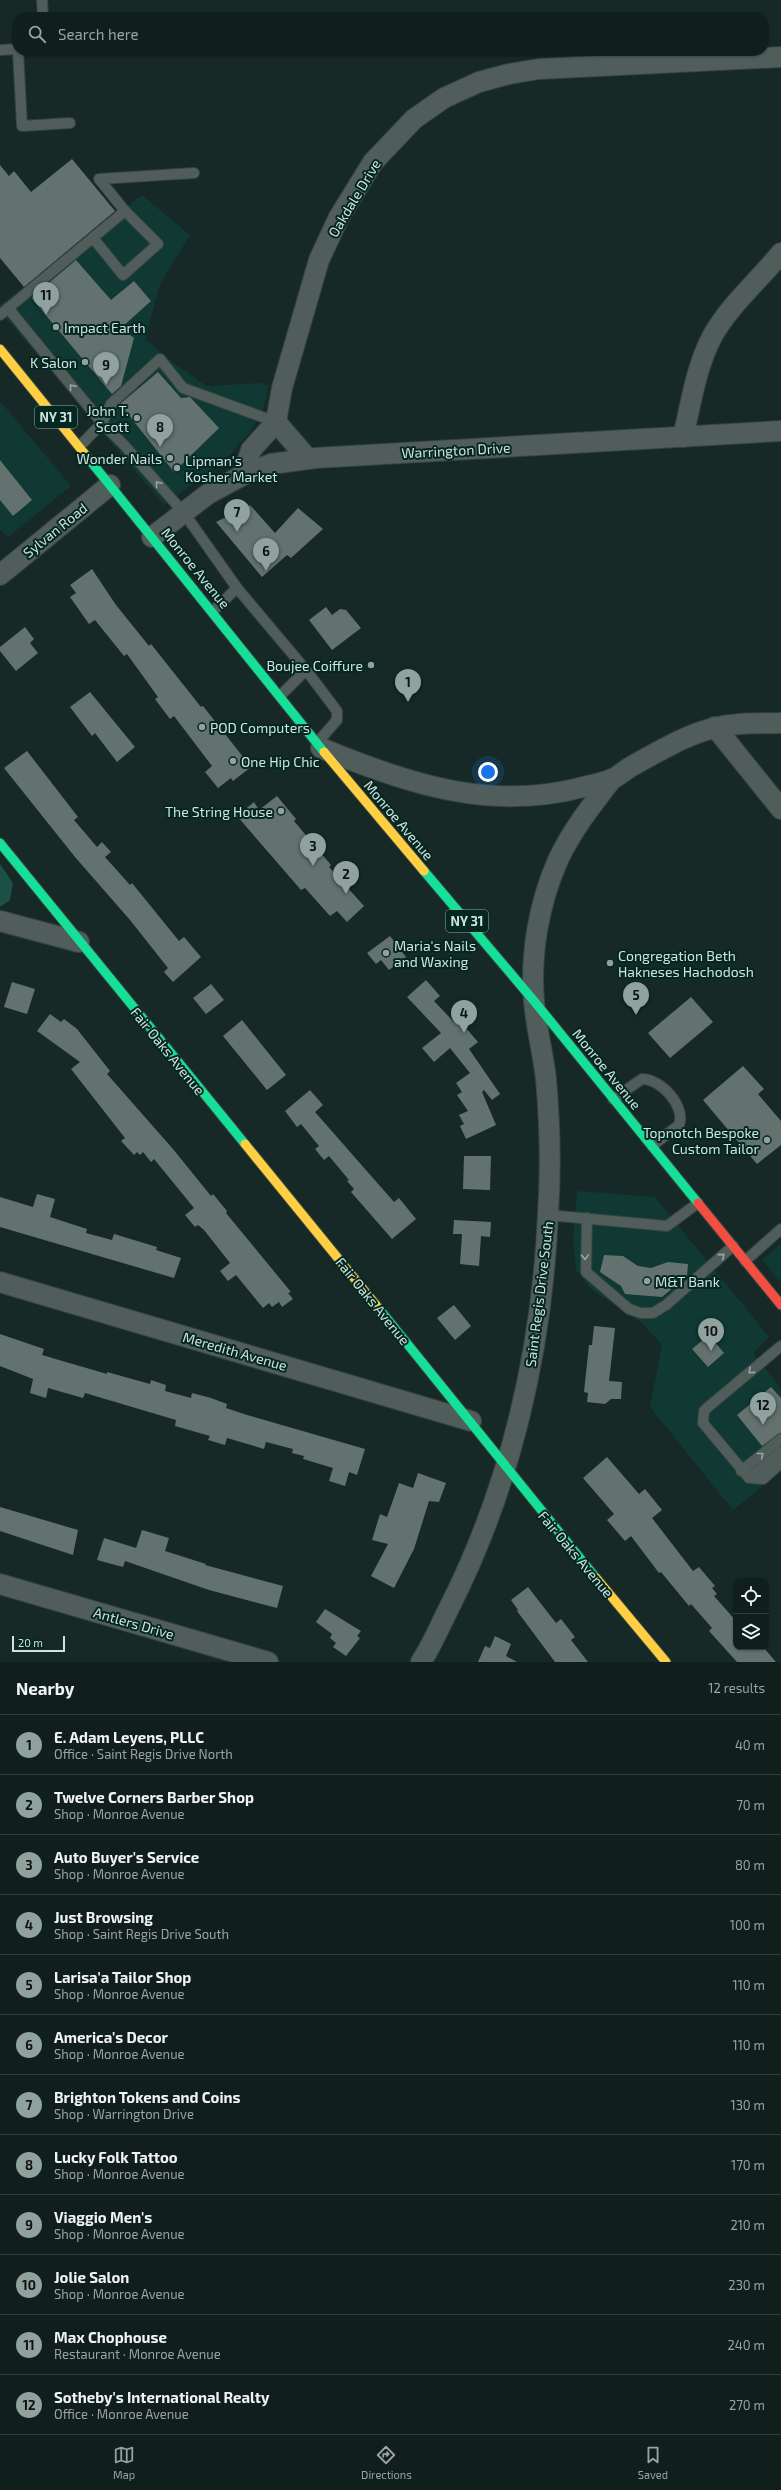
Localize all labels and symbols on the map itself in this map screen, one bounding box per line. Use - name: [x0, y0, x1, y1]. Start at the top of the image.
- street label: Oakdale Drive: [324, 156, 384, 240]
- pin: 11: [33, 282, 59, 315]
- place label: Impact Earth: [64, 319, 146, 336]
- marker: Impact Earth: [51, 322, 61, 332]
- pin: 9: [93, 352, 119, 385]
- place label: K Salon: [30, 354, 77, 371]
- marker: K Salon: [80, 357, 90, 367]
- one-way arrow: [70, 384, 77, 391]
- place label: John T. Scott: [87, 402, 129, 435]
- road number: NY 31: [35, 406, 77, 428]
- marker: John T. Scott: [132, 413, 142, 423]
- pin: 8: [147, 414, 173, 447]
- street label: Warrington Drive: [401, 439, 511, 461]
- place label: Wonder Nails: [77, 450, 162, 467]
- place label: Lipman's Kosher Market: [185, 452, 278, 485]
- marker: Wonder Nails: [165, 453, 175, 463]
- marker: Lipman's Kosher Market: [172, 463, 182, 473]
- one-way arrow: [155, 481, 163, 489]
- street label: Sylvan Road: [20, 499, 90, 561]
- pin: 7: [224, 499, 250, 532]
- street label: Monroe Avenue: [158, 524, 234, 612]
- pin: 6: [253, 538, 279, 571]
- place label: Boujee Coiffure: [266, 657, 363, 674]
- marker: Boujee Coiffure: [366, 660, 376, 670]
- pin: 1: [395, 669, 421, 702]
- place label: POD Computers: [210, 719, 310, 736]
- marker: POD Computers: [197, 722, 207, 732]
- place label: One Hip Chic: [241, 753, 320, 770]
- marker: One Hip Chic: [228, 756, 238, 766]
- your location: [478, 762, 498, 782]
- street label: Monroe Avenue: [361, 777, 437, 863]
- place label: The String House: [165, 803, 273, 820]
- marker: The String House: [276, 806, 286, 816]
- pin: 3: [300, 833, 326, 866]
- pin: 2: [333, 861, 359, 894]
- road number: NY 31: [446, 910, 488, 932]
- place label: Maria's Nails and Waxing: [394, 937, 476, 970]
- place label: Congregation Beth Hakneses Hachodosh: [618, 947, 754, 980]
- marker: Maria's Nails and Waxing: [381, 948, 391, 958]
- marker: Congregation Beth Hakneses Hachodosh: [605, 958, 615, 968]
- pin: 5: [623, 982, 649, 1015]
- pin: 4: [451, 1000, 477, 1033]
- street label: Fair Oaks Avenue: [127, 1004, 209, 1098]
- street label: Monroe Avenue: [569, 1025, 645, 1113]
- place label: Topnotch Bespoke Custom Tailor: [643, 1124, 759, 1157]
- marker: Topnotch Bespoke Custom Tailor: [762, 1135, 772, 1145]
- street label: Saint Regis Drive South: [522, 1220, 556, 1368]
- street label: Fair Oaks Avenue: [332, 1254, 414, 1348]
- one-way arrow: [581, 1254, 590, 1260]
- one-way arrow: [717, 1254, 725, 1261]
- place label: M&T Bank: [655, 1273, 720, 1290]
- marker: M&T Bank: [642, 1276, 652, 1286]
- pin: 10: [698, 1318, 724, 1351]
- street label: Meredith Avenue: [181, 1328, 289, 1374]
- one-way arrow: [748, 1366, 756, 1373]
- pin: 12: [750, 1392, 776, 1425]
- one-way arrow: [757, 1453, 764, 1460]
- street label: Fair Oaks Avenue: [535, 1507, 617, 1601]
- street label: Antlers Drive: [92, 1603, 176, 1643]
- scale bar: [12, 1634, 65, 1653]

